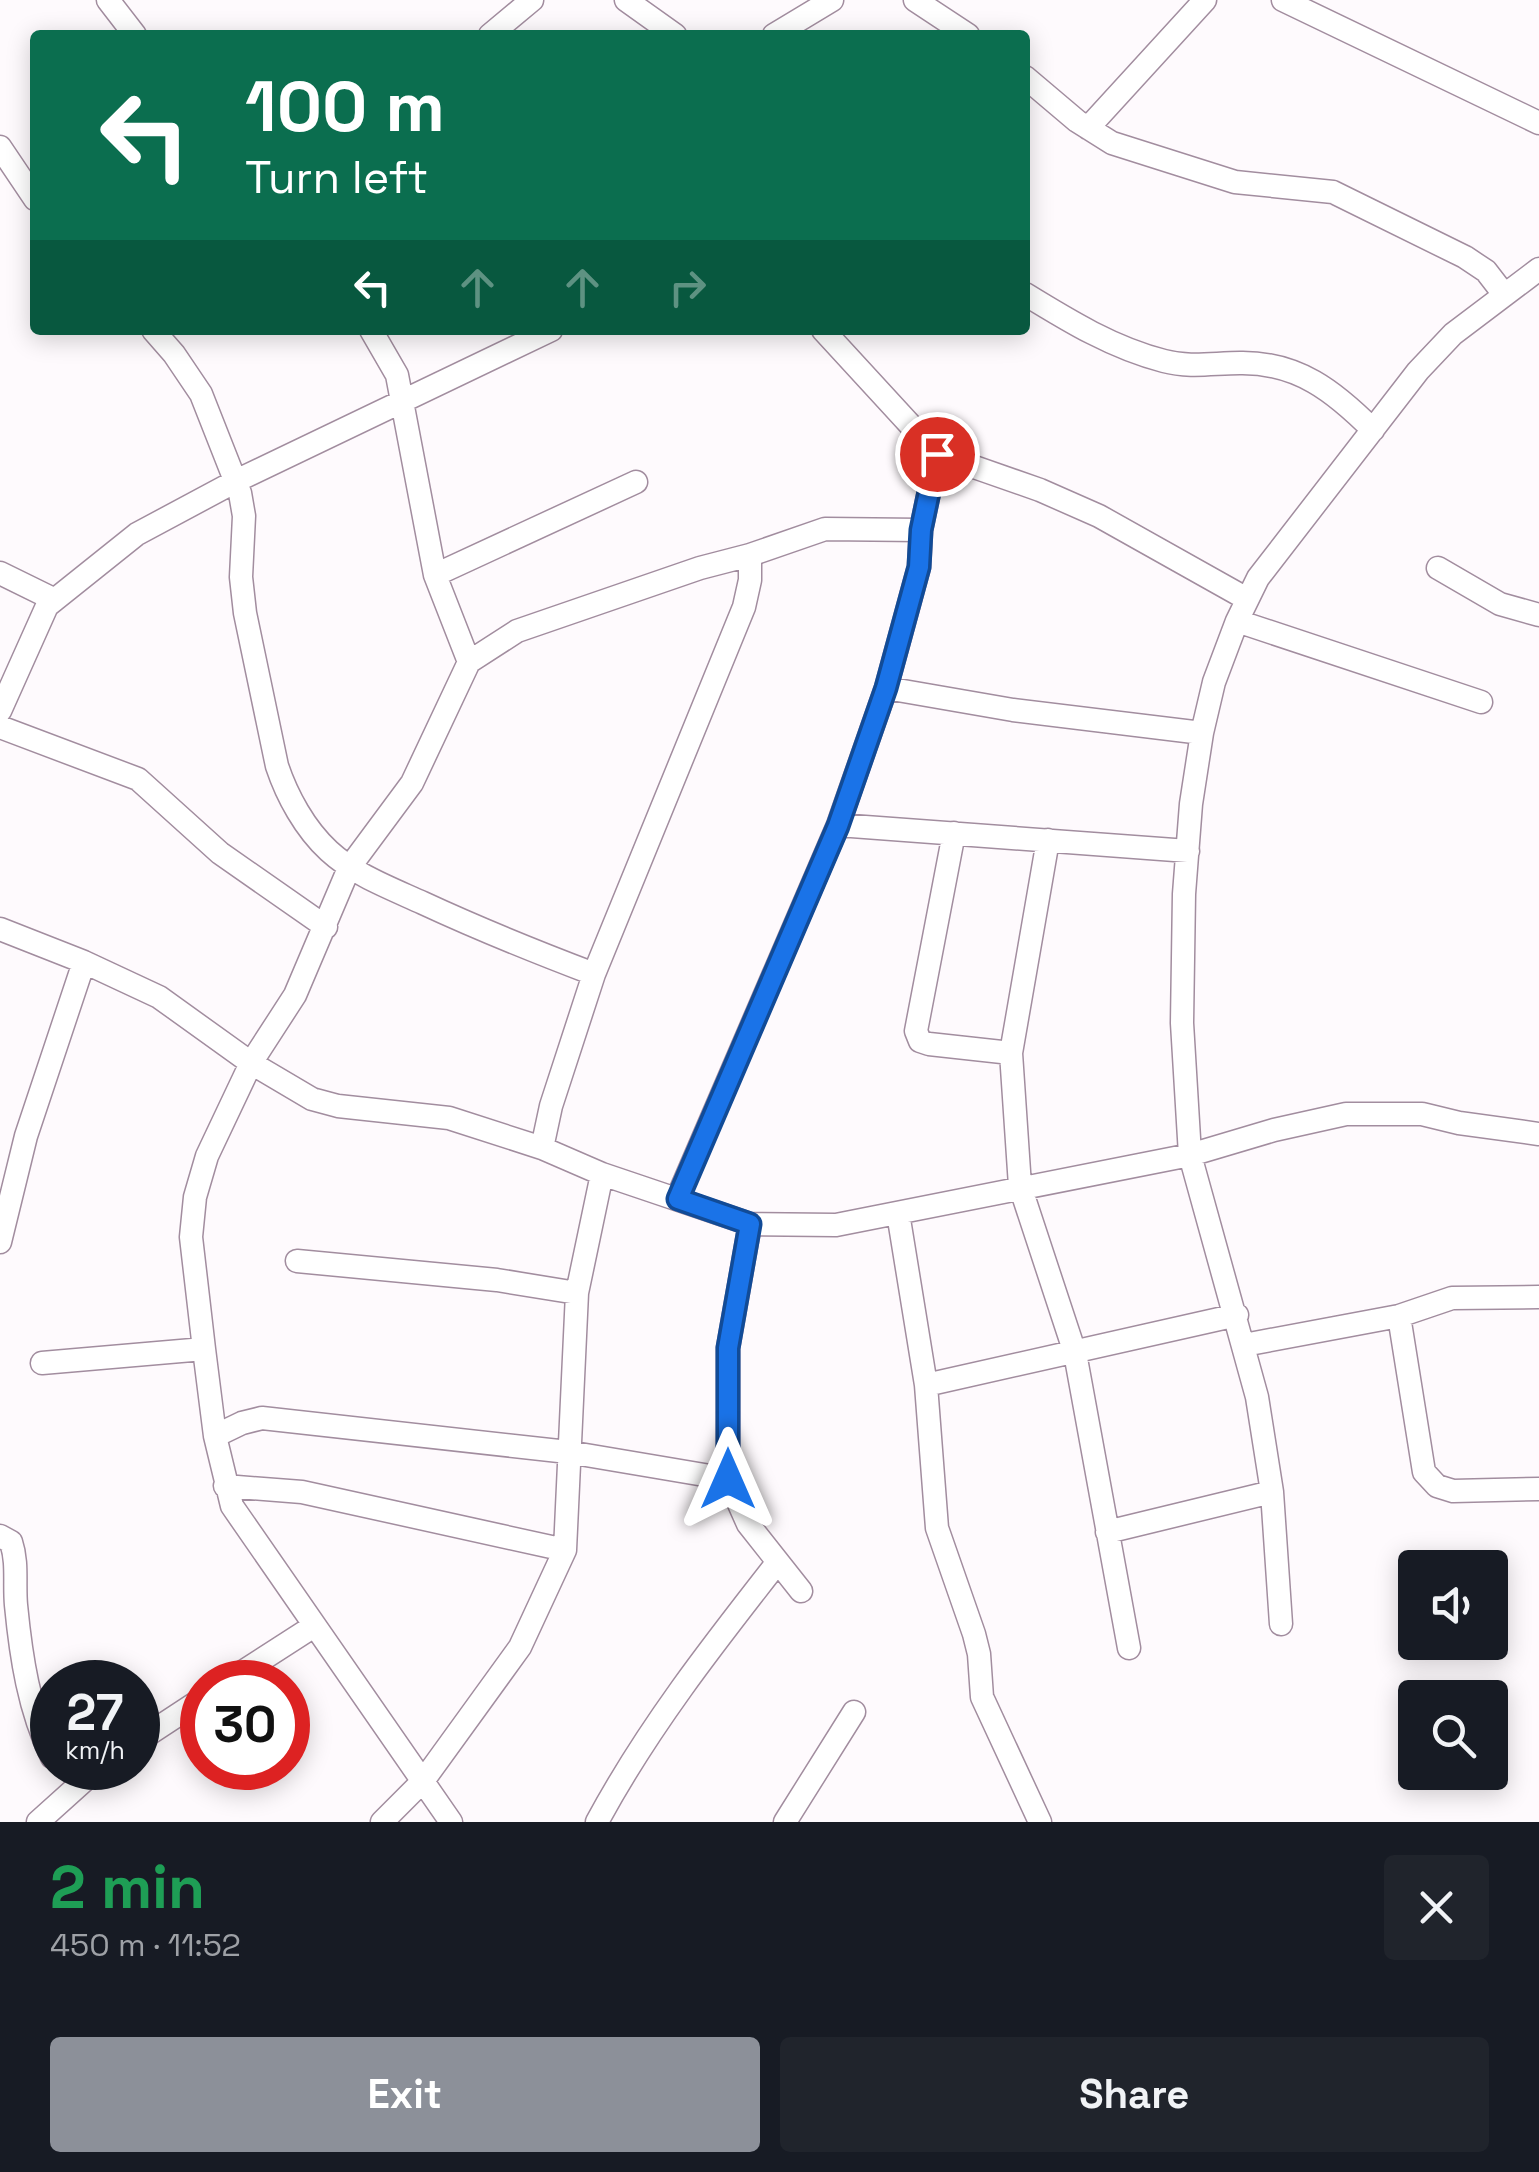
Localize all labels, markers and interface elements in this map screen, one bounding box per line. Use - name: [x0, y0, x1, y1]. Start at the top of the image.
- text: 100 m: [245, 62, 445, 151]
- icon: left: [80, 70, 210, 200]
- text: Turn left: [245, 149, 428, 206]
- icon: left: [345, 260, 400, 315]
- icon: ahead: [450, 260, 505, 315]
- icon: ahead: [555, 260, 610, 315]
- icon: right: [660, 260, 715, 315]
- pin: [895, 412, 980, 497]
- icon: arrive: [910, 427, 965, 482]
- position arrow: [676, 1427, 780, 1531]
- map controls: [1398, 1550, 1508, 1790]
- button: sound: [1398, 1550, 1508, 1660]
- speed limit sign: 30: [180, 1660, 310, 1790]
- button: search: [1398, 1680, 1508, 1790]
- text: 27: [67, 1681, 123, 1745]
- text: km/h: [65, 1734, 125, 1766]
- text: 2 min: [50, 1849, 205, 1926]
- button: close: [1384, 1855, 1489, 1960]
- text: 450 m · 11:52: [50, 1925, 241, 1965]
- button: Exit: [50, 2037, 760, 2152]
- button: Share: [780, 2037, 1489, 2152]

